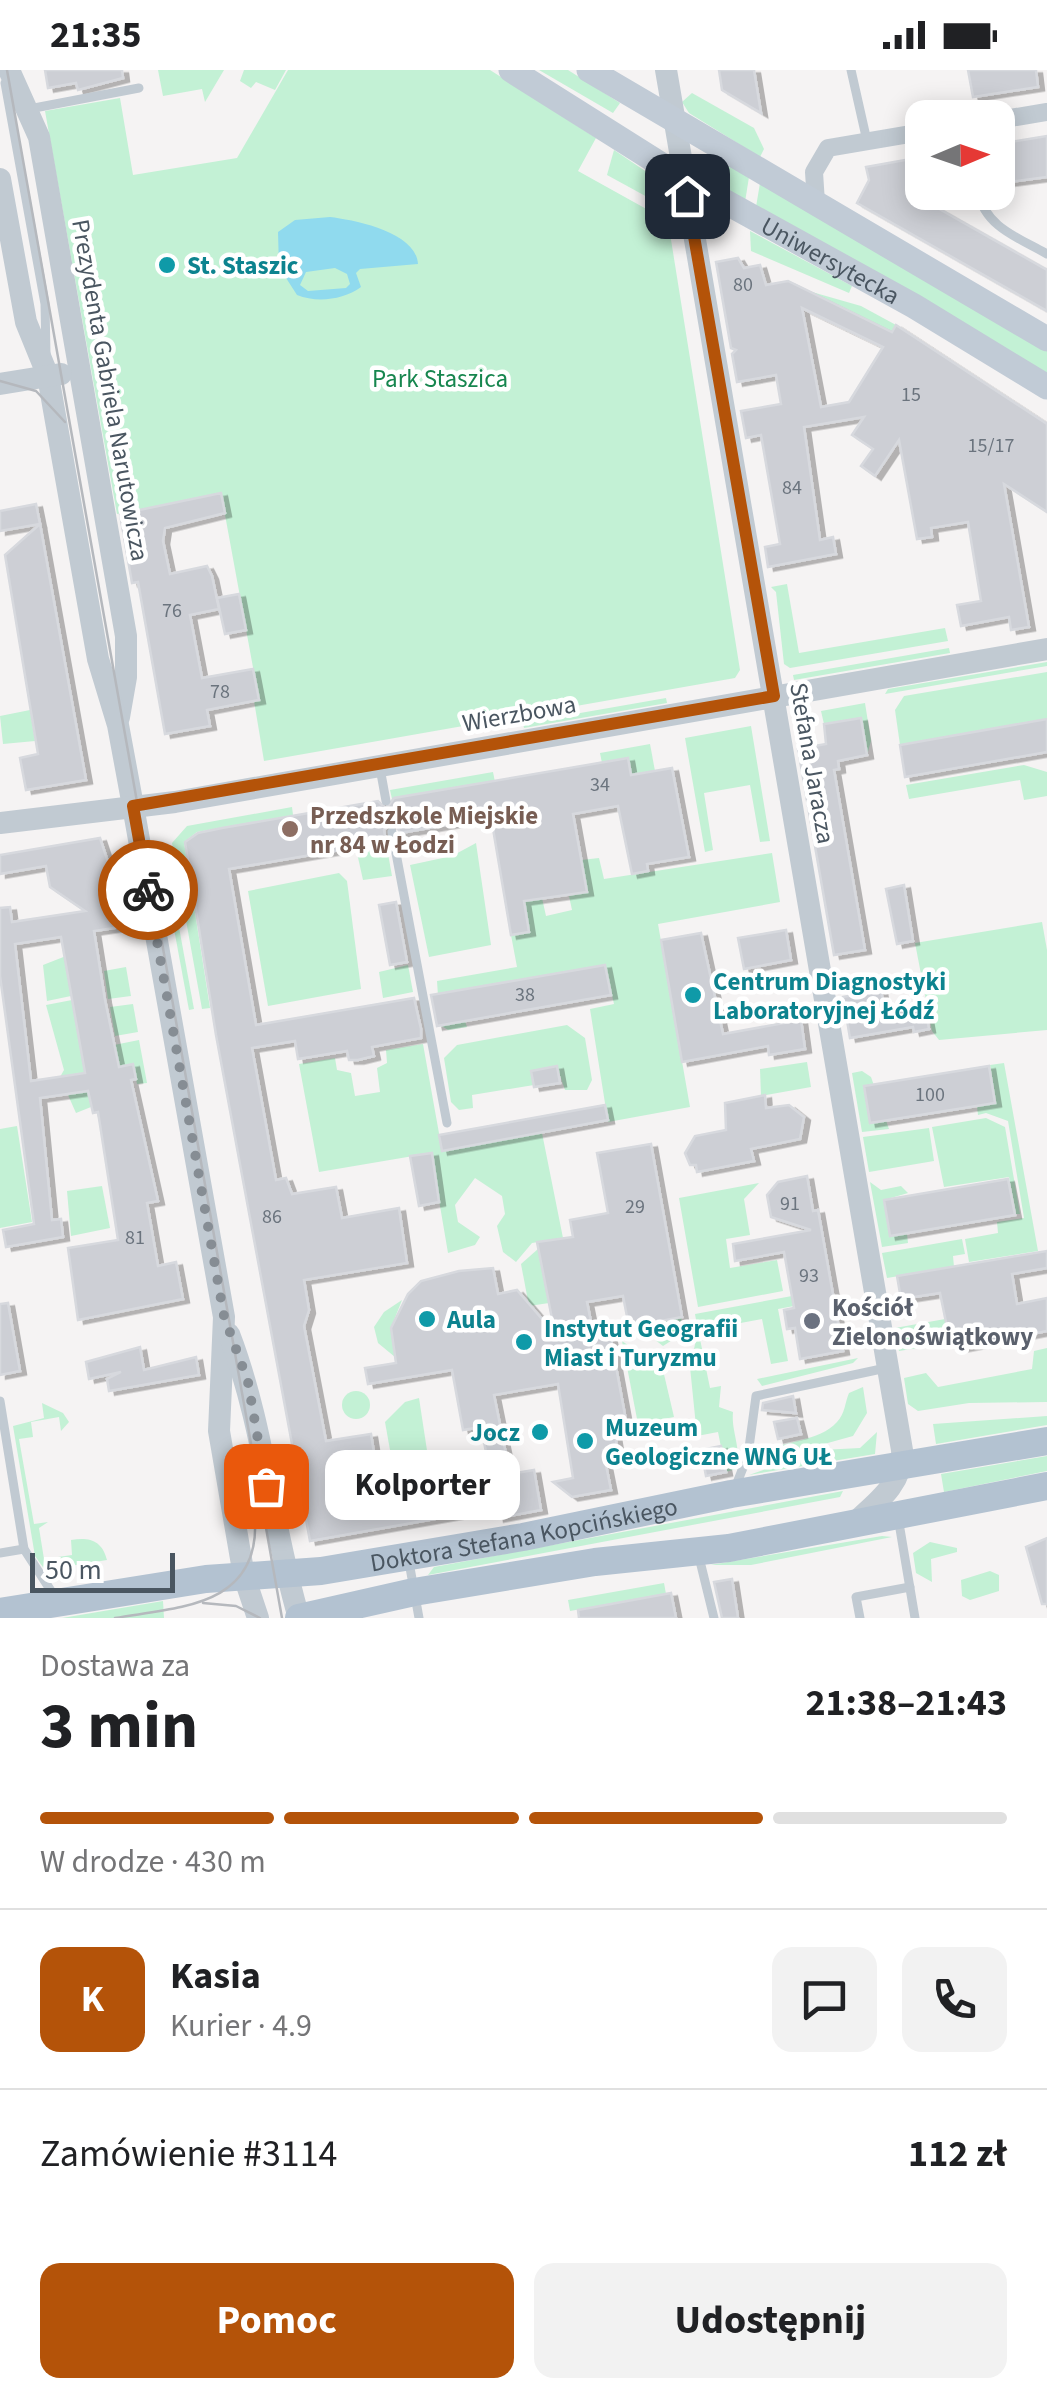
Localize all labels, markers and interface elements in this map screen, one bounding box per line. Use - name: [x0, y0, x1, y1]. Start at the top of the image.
- text: 21:35: [50, 8, 142, 62]
- north arrow: [905, 100, 1015, 210]
- map controls: [905, 100, 1015, 210]
- pin: [645, 154, 730, 239]
- icon: home: [660, 169, 715, 224]
- street label: Uniwersytecka: [754, 208, 906, 314]
- street label: Prezydenta Gabriela Narutowicza: [62, 216, 158, 564]
- place label: St. Staszic: [187, 248, 299, 284]
- marker: St. Staszic: [156, 254, 178, 276]
- house number: 80: [733, 271, 753, 299]
- park label: Park Staszica: [372, 361, 508, 397]
- house number: 15: [901, 381, 921, 409]
- house number: 15/17: [968, 432, 1014, 460]
- house number: 84: [782, 474, 802, 502]
- house number: 76: [162, 597, 182, 625]
- house number: 78: [210, 678, 230, 706]
- street label: Stefana Jaracza: [780, 680, 844, 847]
- street label: Wierzbowa: [459, 686, 579, 742]
- house number: 34: [590, 771, 610, 799]
- place label: Przedszkole Miejskie nr 84 w Łodzi: [310, 798, 538, 863]
- marker: Przedszkole Miejskie nr 84 w Łodzi: [279, 818, 301, 840]
- courier: [98, 840, 198, 940]
- icon: bike: [121, 863, 176, 918]
- place label: Centrum Diagnostyki Laboratoryjnej Łódź: [713, 964, 946, 1029]
- house number: 38: [515, 981, 535, 1009]
- marker: Centrum Diagnostyki Laboratoryjnej Łódź: [682, 984, 704, 1006]
- house number: 100: [915, 1081, 945, 1109]
- house number: 91: [780, 1190, 800, 1218]
- house number: 29: [625, 1193, 645, 1221]
- house number: 86: [262, 1203, 282, 1231]
- house number: 81: [125, 1224, 145, 1252]
- house number: 93: [799, 1262, 819, 1290]
- place label: Kościół Zielonoświątkowy: [832, 1290, 1033, 1355]
- place label: Aula: [446, 1302, 496, 1338]
- marker: Aula: [416, 1308, 438, 1330]
- marker: Kościół Zielonoświątkowy: [801, 1310, 823, 1332]
- place label: Instytut Geografii Miast i Turyzmu: [544, 1311, 738, 1376]
- marker: Instytut Geografii Miast i Turyzmu: [513, 1331, 535, 1353]
- place label: Muzeum Geologiczne WNG UŁ: [605, 1410, 833, 1475]
- place label: Jocz: [470, 1415, 520, 1451]
- marker: Jocz: [529, 1421, 551, 1443]
- marker: Muzeum Geologiczne WNG UŁ: [574, 1430, 596, 1452]
- pin: [224, 1444, 309, 1529]
- callout: Kolporter: [326, 1451, 521, 1521]
- icon: bag: [239, 1459, 294, 1514]
- text: Kolporter: [355, 1462, 490, 1508]
- street label: Doktora Stefana Kopcińskiego: [367, 1488, 681, 1581]
- scale bar: [30, 1548, 175, 1592]
- text: 50 m: [45, 1550, 102, 1590]
- text: Dostawa za: [40, 1643, 190, 1689]
- text: 21:38–21:43: [805, 1676, 1007, 1730]
- text: 3 min: [40, 1680, 198, 1773]
- text: W drodze · 430 m: [40, 1839, 266, 1885]
- button: chat: [772, 1947, 877, 2052]
- button: phone: [902, 1947, 1007, 2052]
- text: Kasia: [170, 1949, 261, 2003]
- text: K: [81, 1972, 104, 2026]
- text: Kurier · 4.9: [170, 2003, 312, 2049]
- text: Zamówienie #3114: [40, 2127, 338, 2181]
- text: 112 zł: [908, 2127, 1007, 2181]
- button: Pomoc: [40, 2263, 514, 2378]
- button: Udostępnij: [534, 2263, 1007, 2378]

